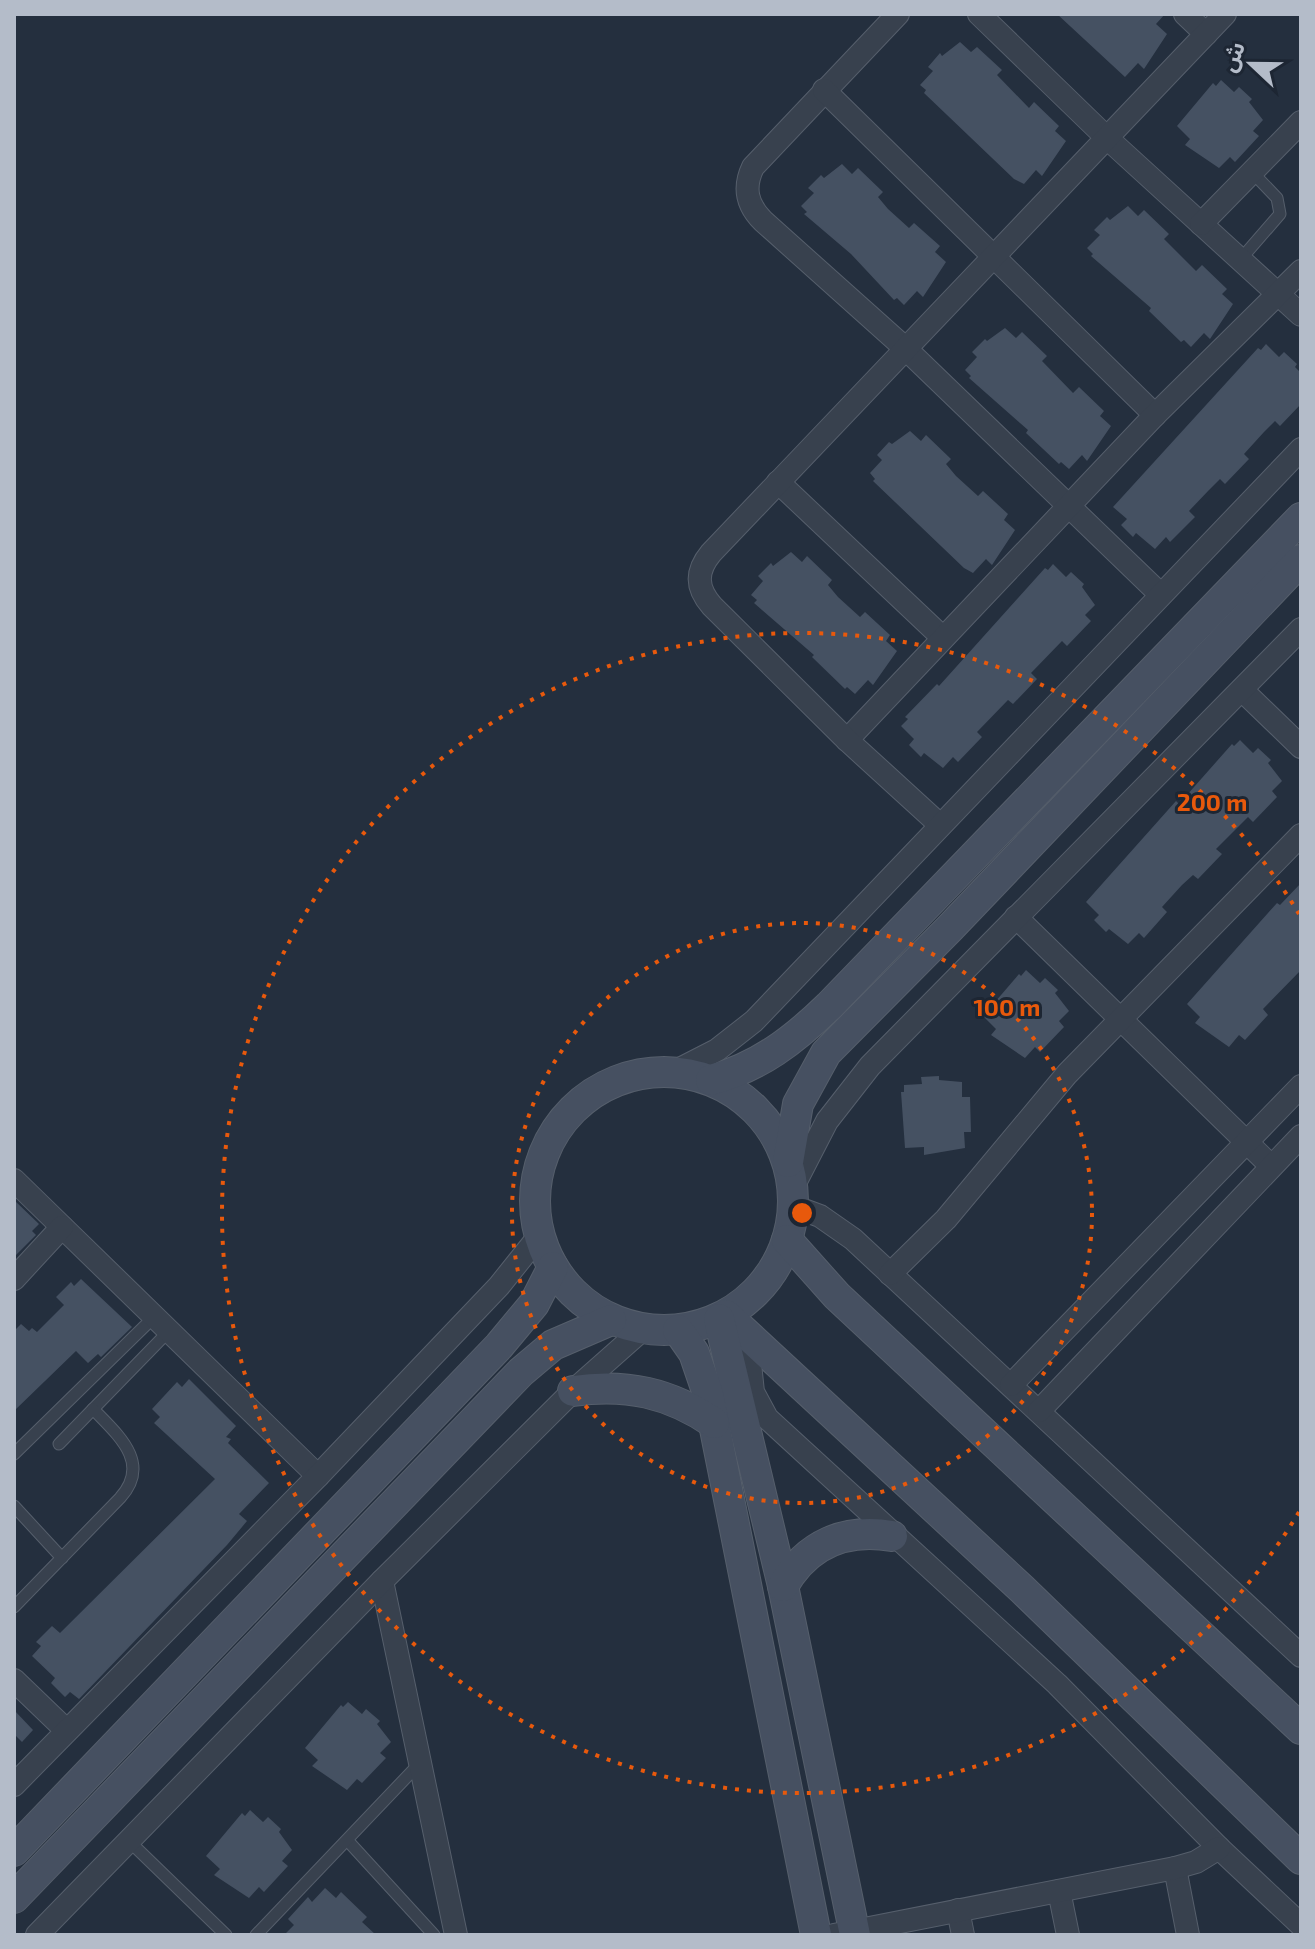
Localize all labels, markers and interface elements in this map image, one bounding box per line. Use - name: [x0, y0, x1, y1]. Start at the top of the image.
- north arrow: [1211, 24, 1291, 104]
- text: ش: [1214, 37, 1250, 75]
- text: 200 m: [1177, 787, 1247, 816]
- text: 100 m: [974, 992, 1040, 1021]
- centre of rings: [788, 1199, 816, 1227]

